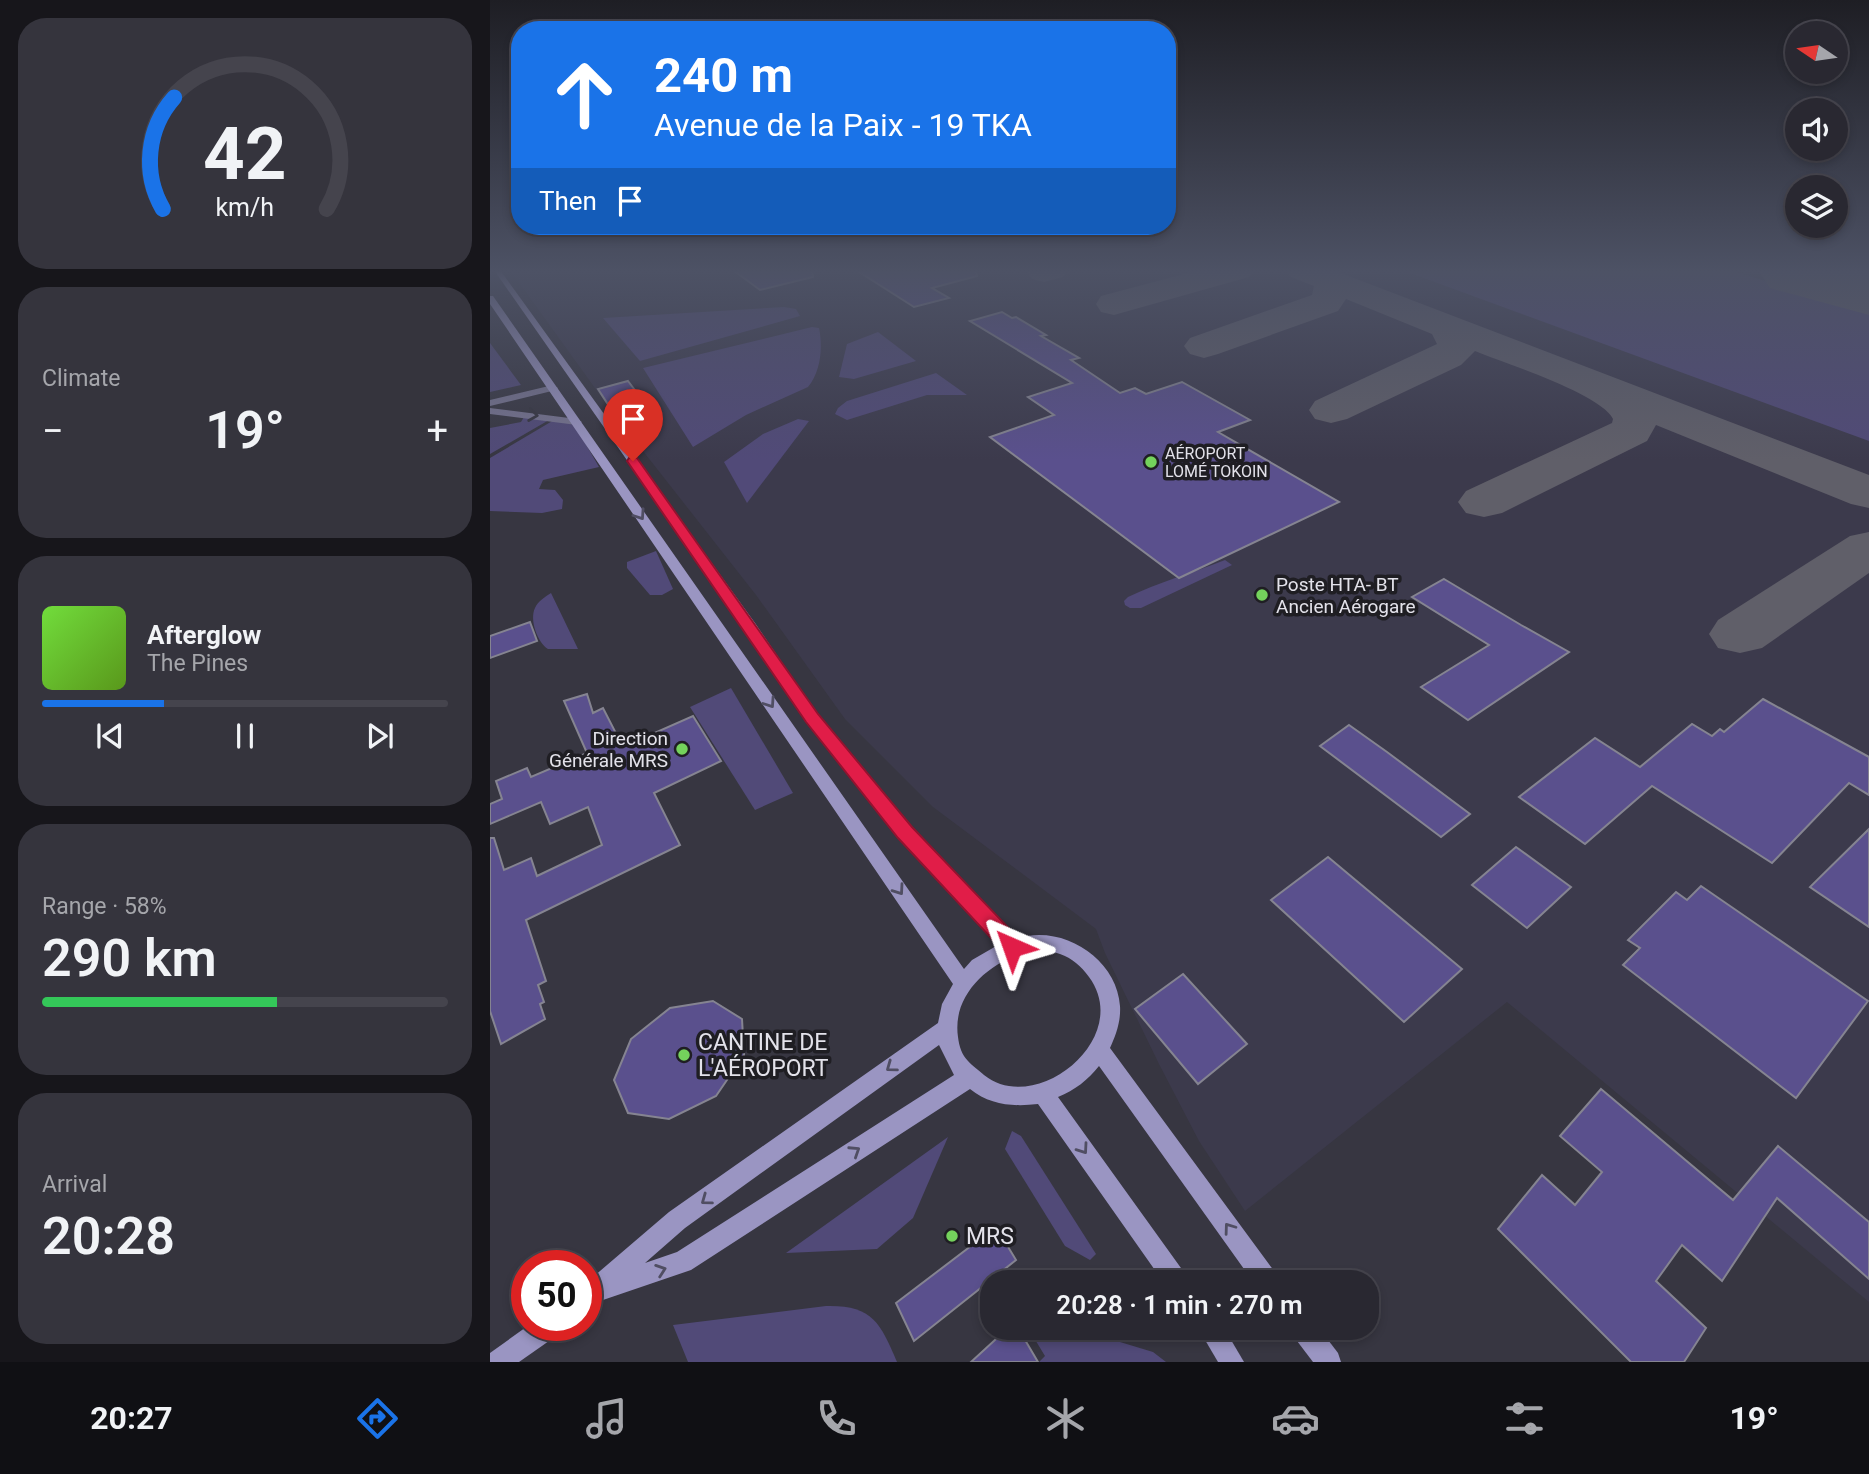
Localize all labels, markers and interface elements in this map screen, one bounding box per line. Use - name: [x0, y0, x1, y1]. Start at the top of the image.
- north arrow: [1785, 21, 1848, 84]
- map controls: [1785, 21, 1848, 238]
- text: 240 m: [654, 47, 793, 104]
- icon: ahead: [539, 49, 630, 140]
- button: sound: [1785, 98, 1848, 161]
- text: Avenue de la Paix - 19 TKA: [654, 106, 1032, 144]
- text: 42: [203, 112, 287, 198]
- button: layers: [1785, 175, 1848, 238]
- icon: arrive: [611, 182, 649, 220]
- text: Then: [539, 186, 597, 216]
- text: km/h: [216, 193, 274, 222]
- text: Climate: [42, 365, 121, 392]
- pin: [603, 389, 663, 461]
- text: 19°: [205, 400, 285, 461]
- icon: arrive: [614, 400, 652, 438]
- one-way arrow: [528, 408, 539, 423]
- text: −: [42, 409, 64, 453]
- text: +: [426, 409, 448, 453]
- place label: AÉROPORT LOMÉ TOKOIN: [1165, 444, 1268, 481]
- marker: AÉROPORT LOMÉ TOKOIN: [1143, 454, 1159, 470]
- one-way arrow: [632, 508, 645, 521]
- place label: Poste HTA- BT Ancien Aérogare: [1276, 573, 1416, 618]
- marker: Poste HTA- BT Ancien Aérogare: [1254, 587, 1270, 603]
- text: Afterglow: [147, 620, 261, 650]
- text: The Pines: [147, 650, 248, 677]
- one-way arrow: [761, 695, 774, 708]
- icon: previous: [91, 717, 129, 755]
- icon: pause: [226, 717, 264, 755]
- icon: next: [361, 717, 399, 755]
- place label: Direction Générale MRS: [549, 727, 668, 772]
- marker: Direction Générale MRS: [674, 741, 690, 757]
- one-way arrow: [891, 882, 903, 895]
- text: Range · 58%: [42, 893, 167, 920]
- position arrow: [975, 910, 1049, 984]
- text: 290 km: [42, 928, 217, 989]
- place label: CANTINE DE L'AÉROPORT: [698, 1029, 829, 1082]
- marker: CANTINE DE L'AÉROPORT: [676, 1047, 692, 1063]
- one-way arrow: [886, 1059, 899, 1072]
- one-way arrow: [1075, 1141, 1087, 1154]
- one-way arrow: [847, 1147, 860, 1160]
- text: Arrival: [42, 1171, 107, 1198]
- one-way arrow: [701, 1192, 714, 1204]
- text: 20:28: [42, 1206, 175, 1267]
- place label: MRS: [966, 1223, 1014, 1250]
- one-way arrow: [1225, 1223, 1237, 1235]
- marker: MRS: [944, 1228, 960, 1244]
- speed limit sign: 50: [511, 1250, 602, 1341]
- one-way arrow: [655, 1264, 667, 1278]
- text: 20:28 · 1 min · 270 m: [1056, 1290, 1303, 1320]
- icon: directions: [353, 1394, 402, 1443]
- icon: music: [582, 1394, 631, 1443]
- icon: phone: [812, 1394, 861, 1443]
- icon: climate: [1041, 1394, 1090, 1443]
- icon: car: [1271, 1394, 1320, 1443]
- icon: filters: [1500, 1394, 1549, 1443]
- text: 20:27: [90, 1399, 173, 1437]
- text: 19°: [1730, 1399, 1779, 1437]

